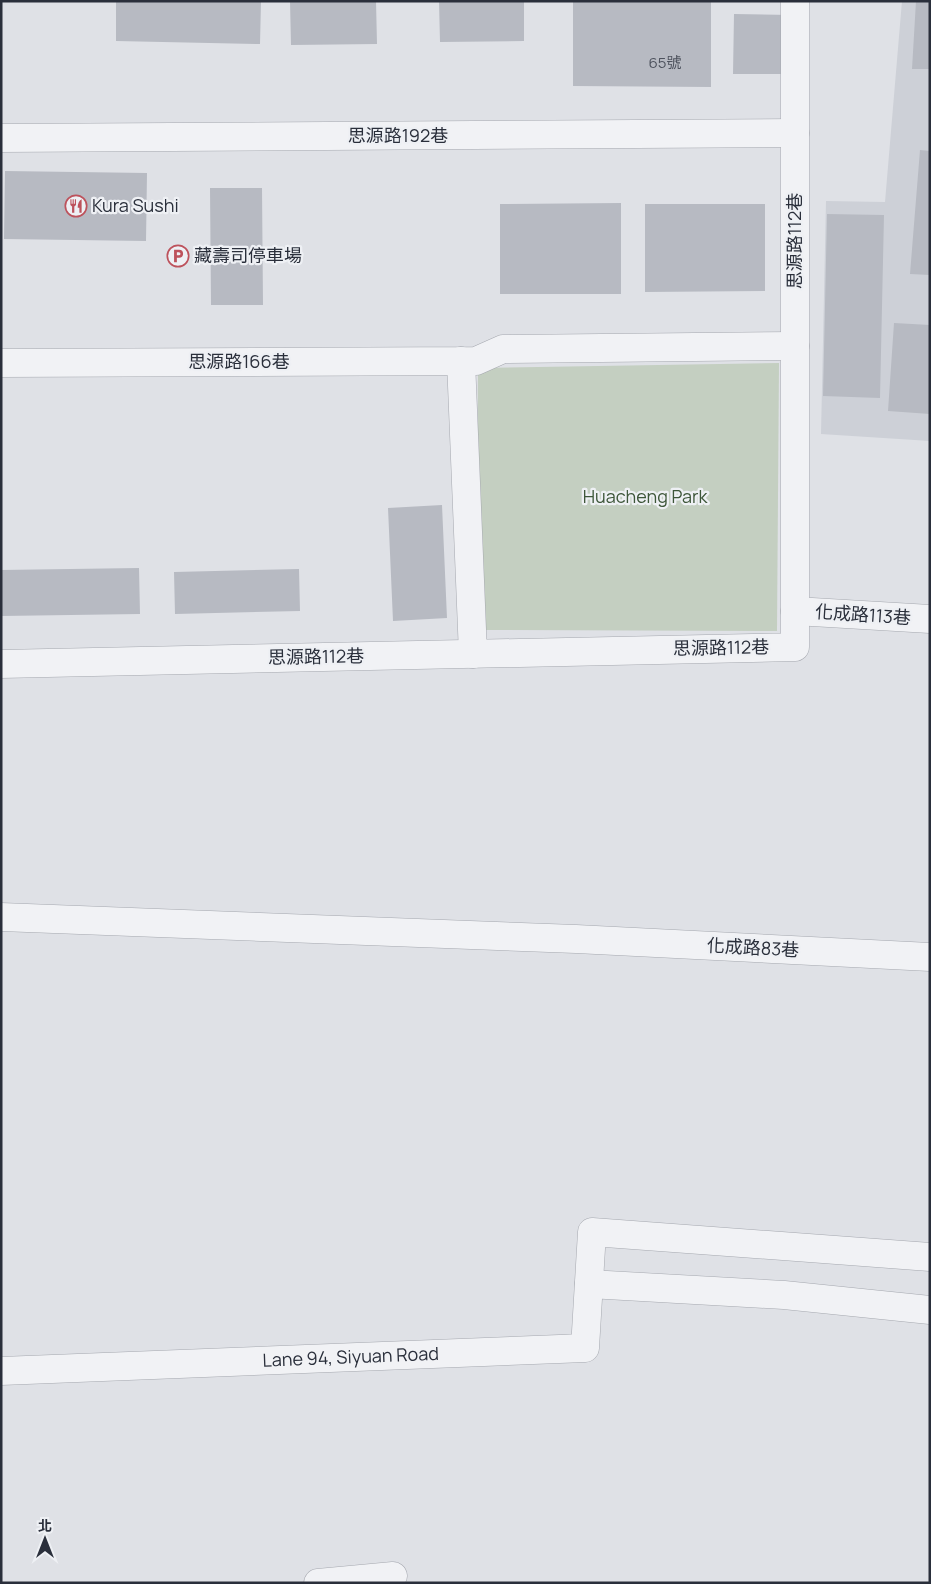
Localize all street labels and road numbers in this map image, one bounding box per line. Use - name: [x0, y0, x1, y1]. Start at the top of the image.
- street label: 思源路192巷: [348, 123, 448, 147]
- street label: 思源路112巷: [782, 193, 806, 289]
- street label: 思源路166巷: [188, 349, 290, 373]
- street label: 化成路113巷: [814, 599, 912, 629]
- street label: 思源路112巷: [673, 634, 769, 660]
- street label: 思源路112巷: [268, 643, 364, 669]
- street label: 化成路83巷: [706, 933, 800, 961]
- street label: Lane 94, Siyuan Road: [262, 1341, 439, 1372]

